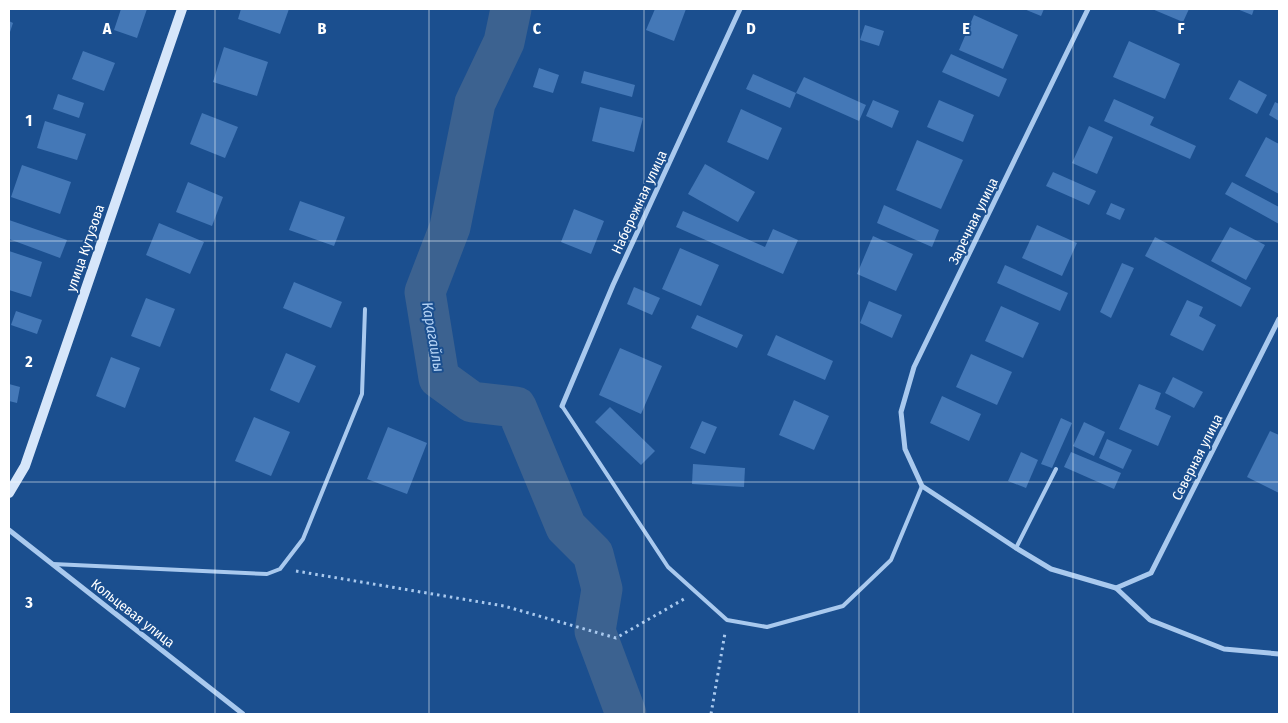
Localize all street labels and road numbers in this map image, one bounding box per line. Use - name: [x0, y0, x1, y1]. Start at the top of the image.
- street label: Набережная улица: [608, 148, 671, 257]
- street label: Заречная улица: [945, 175, 1002, 267]
- street label: улица Кутузова: [63, 202, 108, 294]
- street label: Северная улица: [1168, 411, 1227, 503]
- street label: Кольцевая улица: [87, 575, 178, 651]

